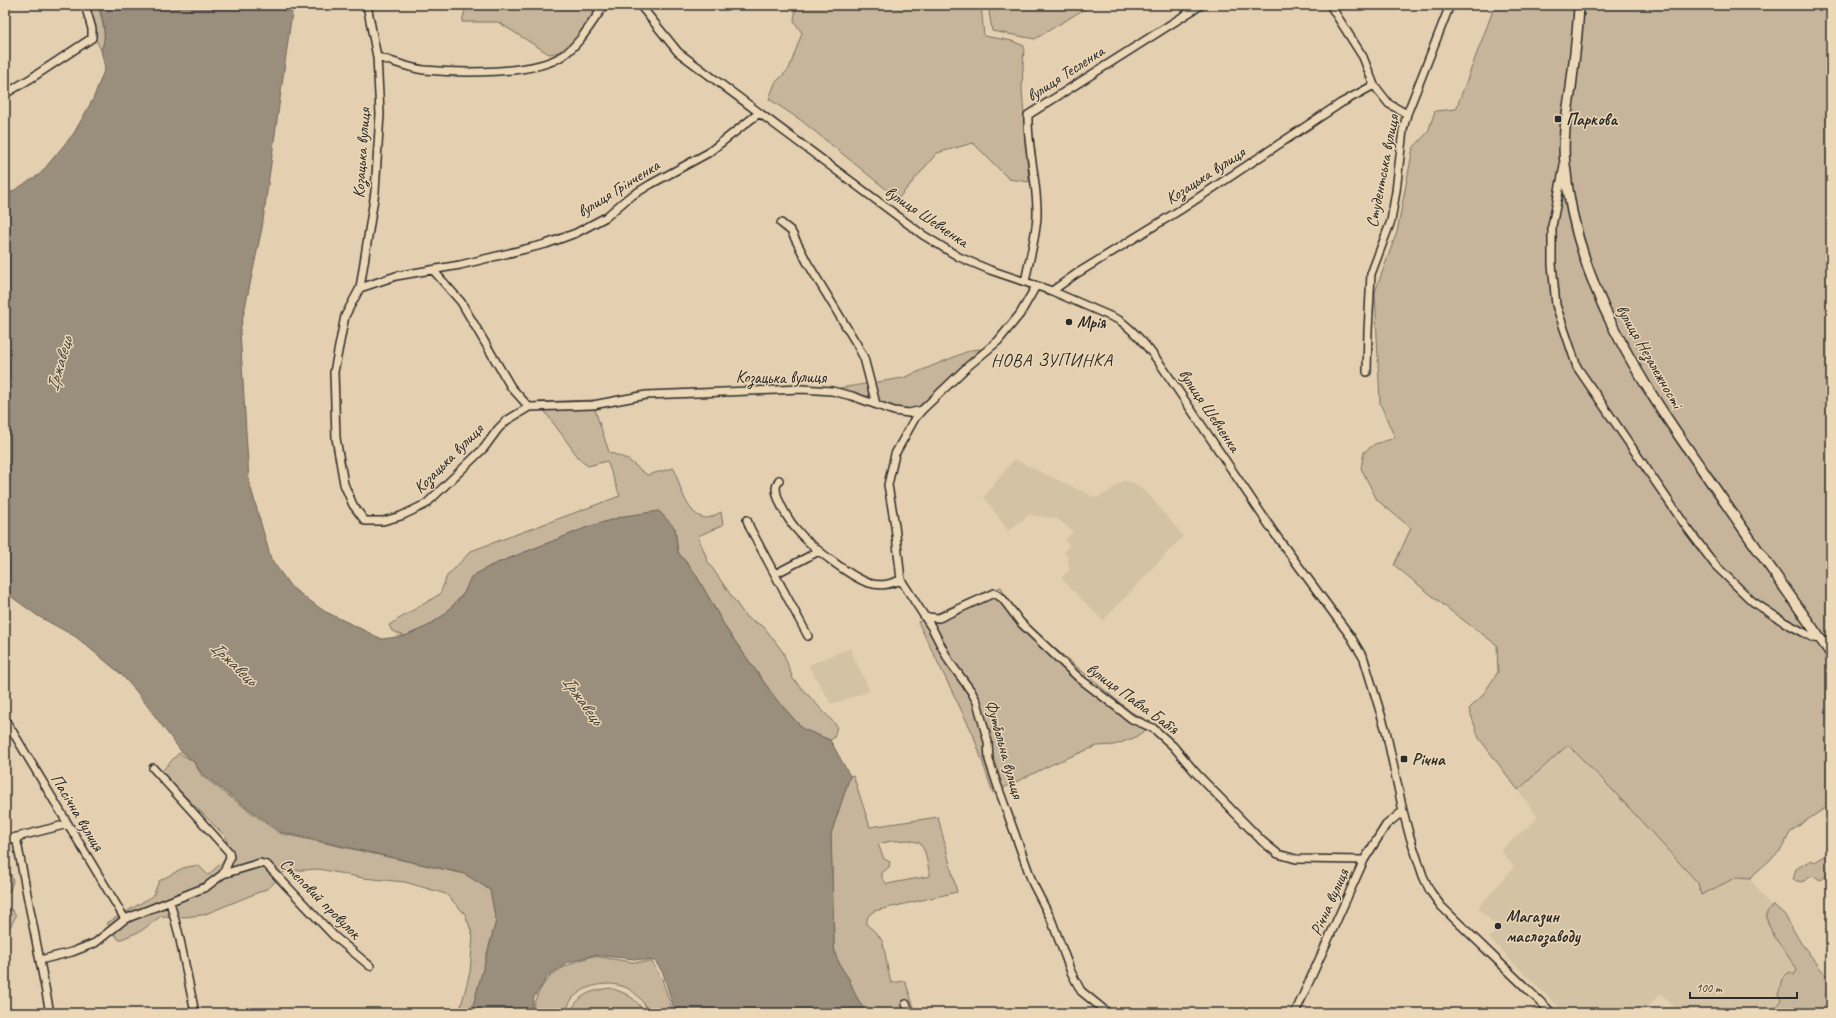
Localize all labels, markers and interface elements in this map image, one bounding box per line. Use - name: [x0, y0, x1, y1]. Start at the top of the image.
- street label: вулиця Тесленка: [1022, 39, 1110, 106]
- street label: Козацька вулиця: [348, 106, 376, 199]
- place label: Паркова: [1566, 109, 1619, 130]
- street label: Студентська вулиця: [1361, 112, 1404, 229]
- marker: Паркова: [1553, 114, 1563, 124]
- street label: Козацька вулиця: [1162, 141, 1250, 210]
- street label: вулиця Грінченка: [573, 154, 664, 222]
- street label: вулиця Шевченка: [881, 181, 974, 253]
- street label: вулиця Незалежності: [1610, 301, 1689, 414]
- place label: Мрія: [1077, 312, 1106, 333]
- marker: Мрія: [1064, 317, 1074, 327]
- water label: Іржавець: [41, 333, 78, 393]
- district label: НОВА ЗУПИНКА: [991, 349, 1113, 371]
- street label: вулиця Шевченка: [1174, 365, 1246, 458]
- street label: Козацька вулиця: [736, 367, 827, 389]
- street label: Козацька вулиця: [409, 418, 489, 498]
- water label: Іржавець: [206, 636, 263, 691]
- street label: вулиця Павла Бабія: [1082, 658, 1184, 739]
- water label: Іржавець: [558, 671, 609, 730]
- street label: Футбольна вулиця: [980, 697, 1029, 802]
- place label: Річна: [1412, 749, 1446, 770]
- marker: Річна: [1399, 754, 1409, 764]
- street label: Пасічна вулиця: [46, 770, 109, 855]
- street label: Степовий провулок: [276, 853, 367, 945]
- street label: Річна вулиця: [1305, 865, 1354, 939]
- place label: Магазин маслозаводу: [1506, 906, 1581, 948]
- marker: Магазин маслозаводу: [1493, 921, 1503, 931]
- scale bar: [1690, 974, 1797, 1000]
- text: 100 m: [1696, 980, 1723, 996]

